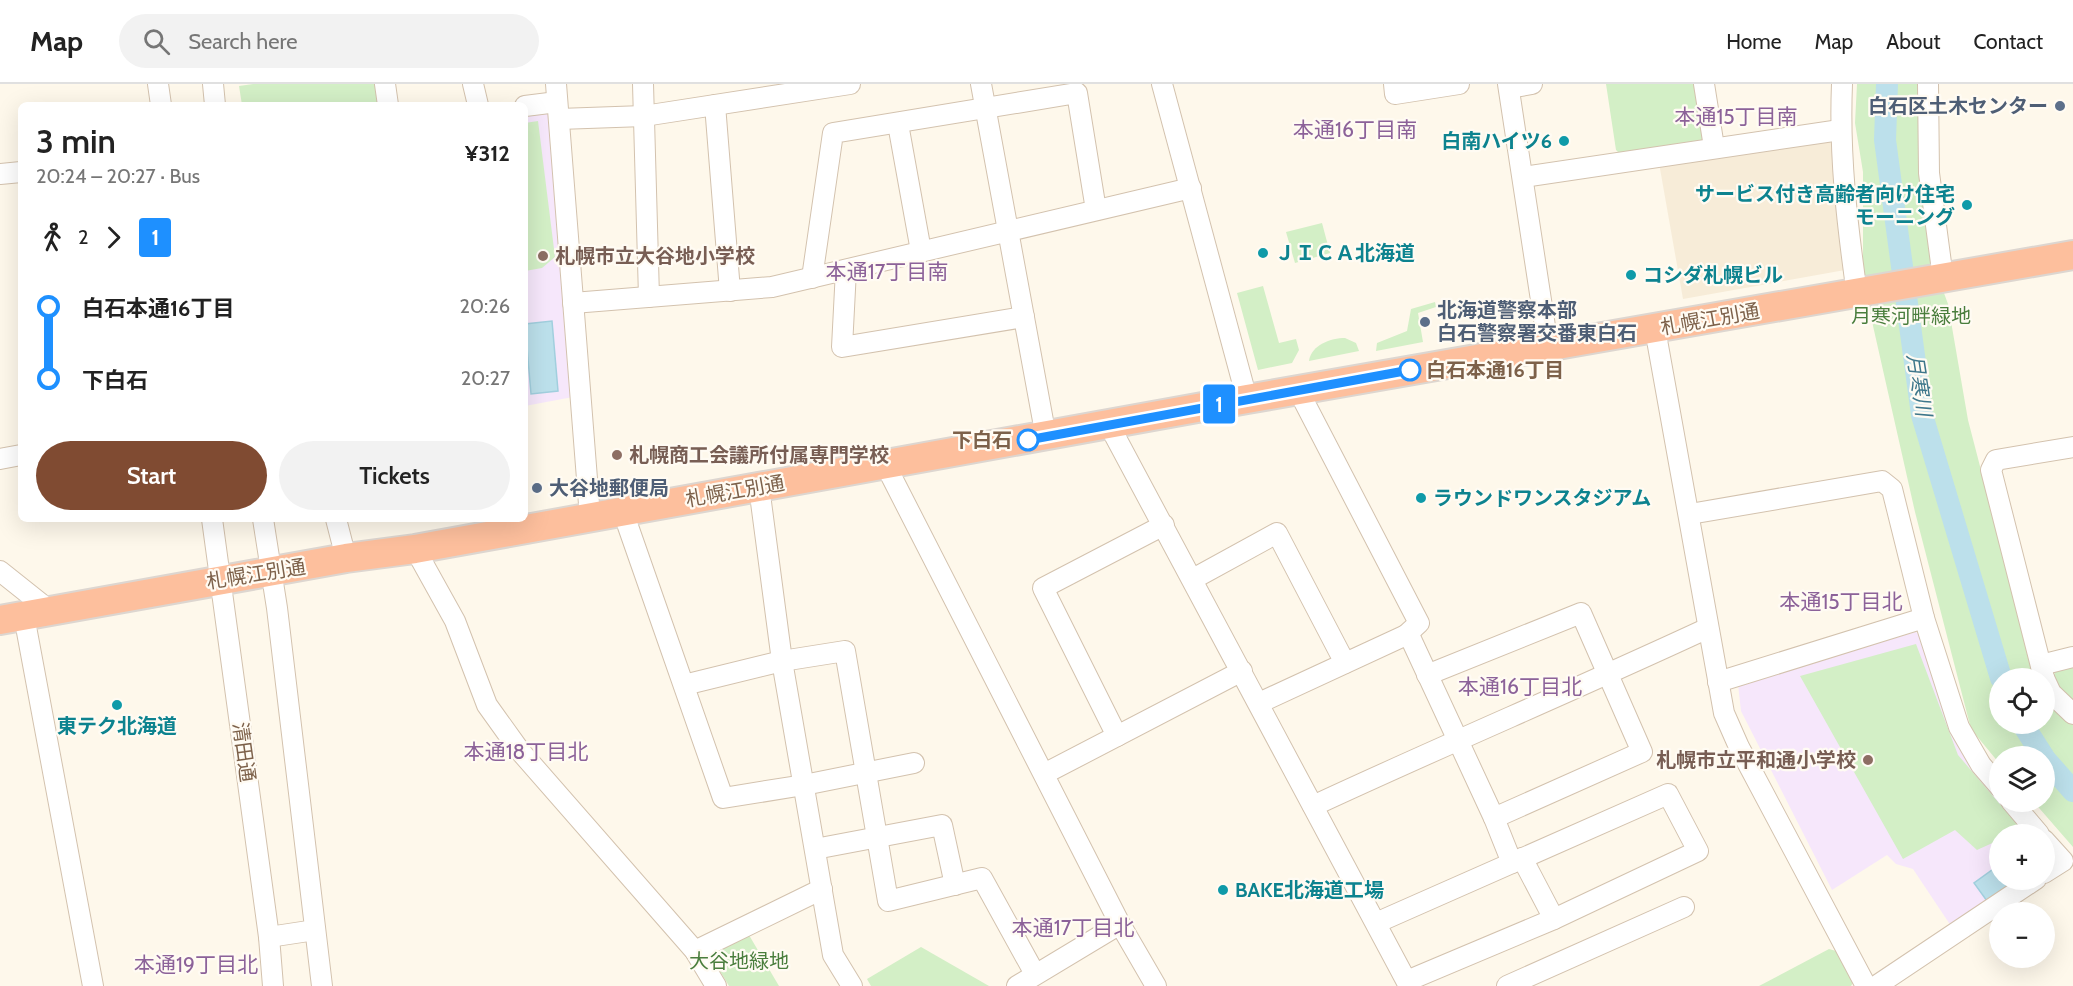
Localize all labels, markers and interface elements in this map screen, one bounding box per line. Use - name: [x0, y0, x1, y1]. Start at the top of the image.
- search box: [119, 14, 539, 68]
- text: Map: [30, 24, 83, 58]
- icon: search: [140, 25, 173, 58]
- text: Search here: [188, 28, 297, 55]
- text: Home: [1726, 29, 1782, 54]
- text: Map: [1815, 29, 1853, 54]
- text: About: [1886, 29, 1940, 54]
- text: Contact: [1973, 29, 2043, 54]
- place label: 白石区土木センター: [1868, 94, 2048, 118]
- marker: 白石区土木センター: [2053, 99, 2067, 113]
- district label: 本通15丁目南: [1674, 104, 1798, 129]
- district label: 本通16丁目南: [1293, 117, 1417, 142]
- text: 3 min: [36, 121, 116, 161]
- place label: 白南ハイツ6: [1441, 129, 1552, 153]
- marker: 白南ハイツ6: [1557, 134, 1571, 148]
- text: ¥312: [465, 140, 510, 167]
- text: 20:24 – 20:27 · Bus: [36, 164, 200, 188]
- place label: サービス付き高齢者向け住宅 モーニング: [1695, 182, 1955, 229]
- marker: サービス付き高齢者向け住宅 モーニング: [1960, 198, 1974, 212]
- icon: walk: [36, 221, 69, 254]
- icon: forward: [97, 221, 130, 254]
- text: 2: [78, 225, 88, 249]
- text: 1: [151, 225, 159, 250]
- place label: ＪＩＣＡ北海道: [1275, 241, 1415, 265]
- place label: 札幌市立大谷地小学校: [555, 244, 755, 268]
- marker: ＪＩＣＡ北海道: [1256, 246, 1270, 260]
- marker: 札幌市立大谷地小学校: [536, 249, 550, 263]
- district label: 本通17丁目南: [826, 259, 948, 284]
- place label: コシダ札幌ビル: [1643, 263, 1783, 287]
- marker: コシダ札幌ビル: [1624, 268, 1638, 282]
- text: 20:26: [460, 294, 510, 318]
- text: 白石本通16丁目: [82, 295, 234, 322]
- place label: 北海道警察本部 白石警察署交番東白石: [1437, 298, 1637, 345]
- street label: 札幌江別通: [1659, 298, 1761, 340]
- park label: 月寒河畔緑地: [1851, 304, 1971, 328]
- marker: 北海道警察本部 白石警察署交番東白石: [1418, 315, 1432, 329]
- water label: 月寒川: [1902, 352, 1937, 420]
- place label: 白石本通16丁目: [1426, 358, 1565, 382]
- marker: 白石本通16丁目: [1399, 359, 1421, 381]
- text: 20:27: [461, 366, 510, 390]
- text: 下白石: [82, 367, 148, 394]
- line badge: 1: [1200, 384, 1238, 424]
- text: 1: [1215, 392, 1223, 417]
- place label: 下白石: [952, 428, 1012, 452]
- marker: 下白石: [1017, 429, 1039, 451]
- button: Start: [36, 441, 267, 510]
- button: Tickets: [279, 441, 510, 510]
- place label: 札幌商工会議所付属専門学校: [629, 443, 889, 467]
- marker: 札幌商工会議所付属専門学校: [610, 448, 624, 462]
- street label: 札幌江別通: [684, 470, 786, 512]
- place label: 大谷地郵便局: [549, 476, 669, 500]
- marker: 大谷地郵便局: [530, 481, 544, 495]
- place label: ラウンドワンスタジアム: [1433, 486, 1651, 510]
- marker: ラウンドワンスタジアム: [1414, 491, 1428, 505]
- street label: 札幌江別通: [205, 554, 307, 594]
- district label: 本通15丁目北: [1779, 589, 1903, 614]
- map controls: [1989, 668, 2055, 968]
- button: locate: [1989, 668, 2055, 734]
- district label: 本通16丁目北: [1458, 674, 1582, 699]
- marker: 東テク北海道: [110, 698, 124, 712]
- place label: 東テク北海道: [57, 714, 177, 738]
- street label: 清田通: [228, 721, 260, 783]
- district label: 本通18丁目北: [464, 739, 588, 764]
- button: layers: [1989, 746, 2055, 812]
- place label: 札幌市立平和通小学校: [1656, 748, 1856, 772]
- marker: 札幌市立平和通小学校: [1861, 753, 1875, 767]
- button: +: [1989, 824, 2055, 890]
- place label: BAKE北海道工場: [1235, 878, 1384, 902]
- marker: BAKE北海道工場: [1216, 883, 1230, 897]
- button: −: [1989, 902, 2055, 968]
- district label: 本通17丁目北: [1012, 915, 1134, 940]
- park label: 大谷地緑地: [689, 949, 789, 973]
- district label: 本通19丁目北: [134, 952, 258, 977]

